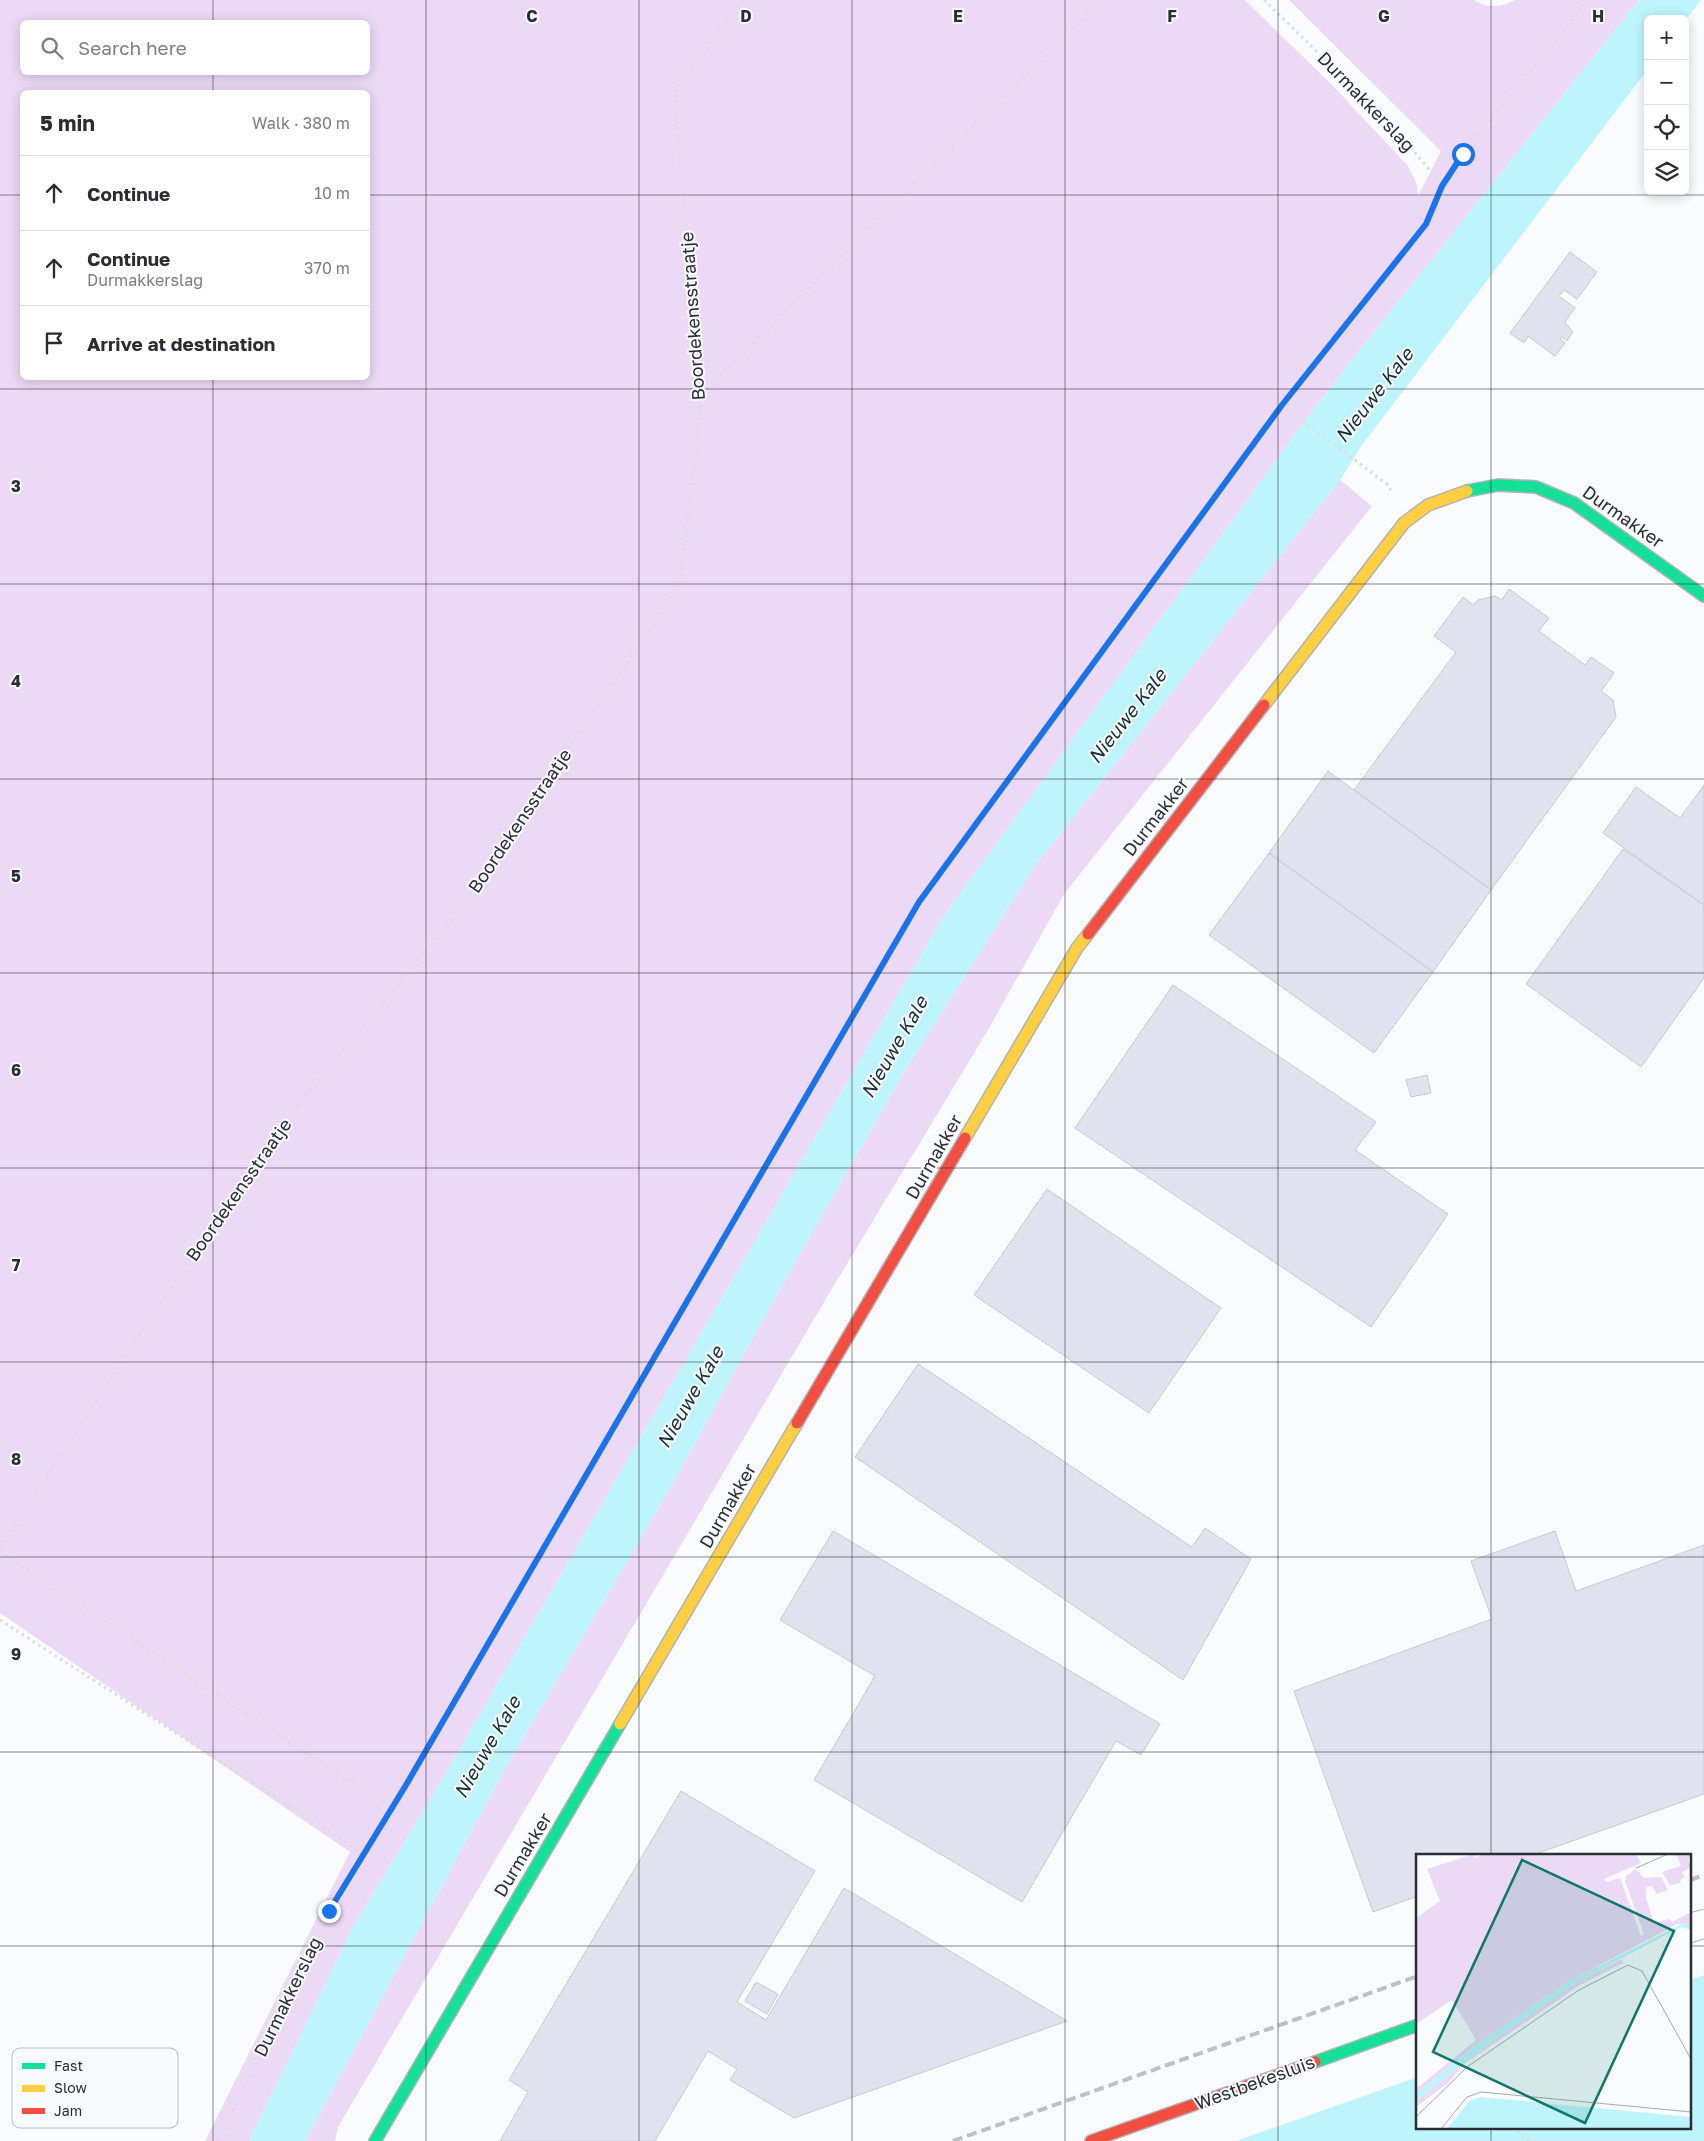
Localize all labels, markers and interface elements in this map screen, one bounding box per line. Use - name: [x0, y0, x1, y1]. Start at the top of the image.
- text: C: [526, 6, 538, 26]
- text: D: [740, 6, 752, 26]
- text: E: [953, 6, 963, 26]
- text: F: [1167, 6, 1177, 26]
- text: G: [1378, 6, 1390, 26]
- text: H: [1592, 6, 1604, 26]
- map controls: [1644, 15, 1689, 195]
- button: +: [1644, 15, 1689, 60]
- search box: [20, 20, 370, 75]
- icon: search: [38, 34, 66, 62]
- text: Search here: [78, 36, 187, 59]
- street label: Durmakkerslag: [1313, 47, 1420, 156]
- button: −: [1644, 60, 1689, 105]
- button: locate: [1644, 105, 1689, 150]
- text: 5 min: [40, 110, 95, 136]
- text: Walk · 380 m: [252, 113, 350, 133]
- route start: [1452, 143, 1475, 166]
- button: layers: [1644, 150, 1689, 195]
- icon: ahead: [40, 179, 68, 207]
- text: Continue: [87, 182, 170, 205]
- text: 10 m: [314, 183, 350, 203]
- street label: Boordekensstraatje: [675, 231, 709, 401]
- text: Continue: [87, 247, 170, 270]
- icon: ahead: [40, 254, 68, 282]
- text: 370 m: [304, 258, 350, 278]
- text: Durmakkerslag: [87, 270, 203, 290]
- icon: arrive: [40, 329, 68, 357]
- text: Arrive at destination: [87, 332, 275, 355]
- water label: Nieuwe Kale: [1330, 341, 1419, 447]
- text: 3: [11, 476, 21, 496]
- street label: Durmakker: [1579, 480, 1668, 552]
- water label: Nieuwe Kale: [1083, 662, 1172, 768]
- text: 4: [11, 671, 21, 691]
- street label: Boordekensstraatje: [463, 744, 576, 897]
- street label: Durmakker: [1118, 773, 1193, 860]
- text: 5: [11, 866, 21, 886]
- water label: Nieuwe Kale: [855, 990, 933, 1102]
- text: 6: [11, 1060, 21, 1080]
- street label: Durmakker: [900, 1110, 966, 1203]
- street label: Boordekensstraatje: [181, 1114, 296, 1265]
- text: 7: [12, 1255, 21, 1275]
- water label: Nieuwe Kale: [651, 1340, 729, 1452]
- text: 8: [11, 1449, 21, 1469]
- street label: Durmakker: [694, 1459, 760, 1552]
- text: 9: [11, 1644, 21, 1664]
- water label: Nieuwe Kale: [448, 1690, 526, 1802]
- street label: Durmakker: [488, 1809, 556, 1900]
- inset map: [1416, 1854, 1692, 2128]
- route end: [318, 1900, 341, 1923]
- street label: Durmakkerslag: [249, 1933, 326, 2060]
- legend: [12, 2048, 178, 2128]
- street label: Westbekesluis: [1192, 2050, 1318, 2114]
- text: Fast: [54, 2057, 83, 2074]
- text: Slow: [54, 2079, 87, 2096]
- text: Jam: [54, 2102, 82, 2119]

